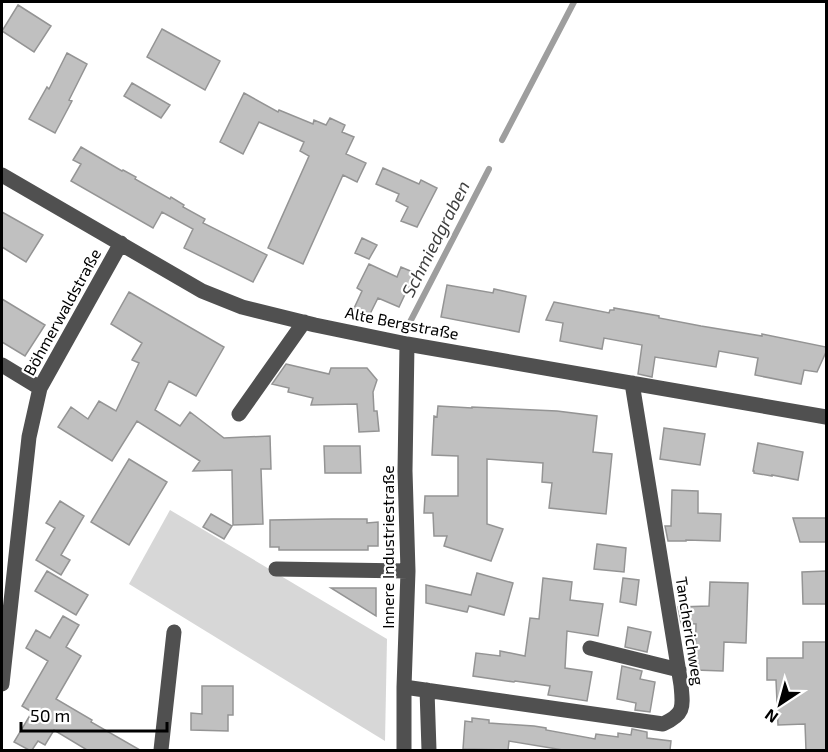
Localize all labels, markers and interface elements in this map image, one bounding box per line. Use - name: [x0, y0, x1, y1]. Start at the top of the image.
- water label: Schmiedgraben: [396, 177, 474, 300]
- street label: Böhmerwaldstraße: [19, 245, 104, 378]
- street label: Alte Bergstraße: [344, 302, 461, 343]
- street label: Innere Industriestraße: [378, 465, 397, 629]
- street label: Tancherichweg: [673, 575, 708, 687]
- north arrow: [750, 674, 810, 734]
- scale bar: [21, 695, 166, 733]
- text: 50 m: [30, 704, 70, 726]
- text: N: [761, 705, 781, 728]

